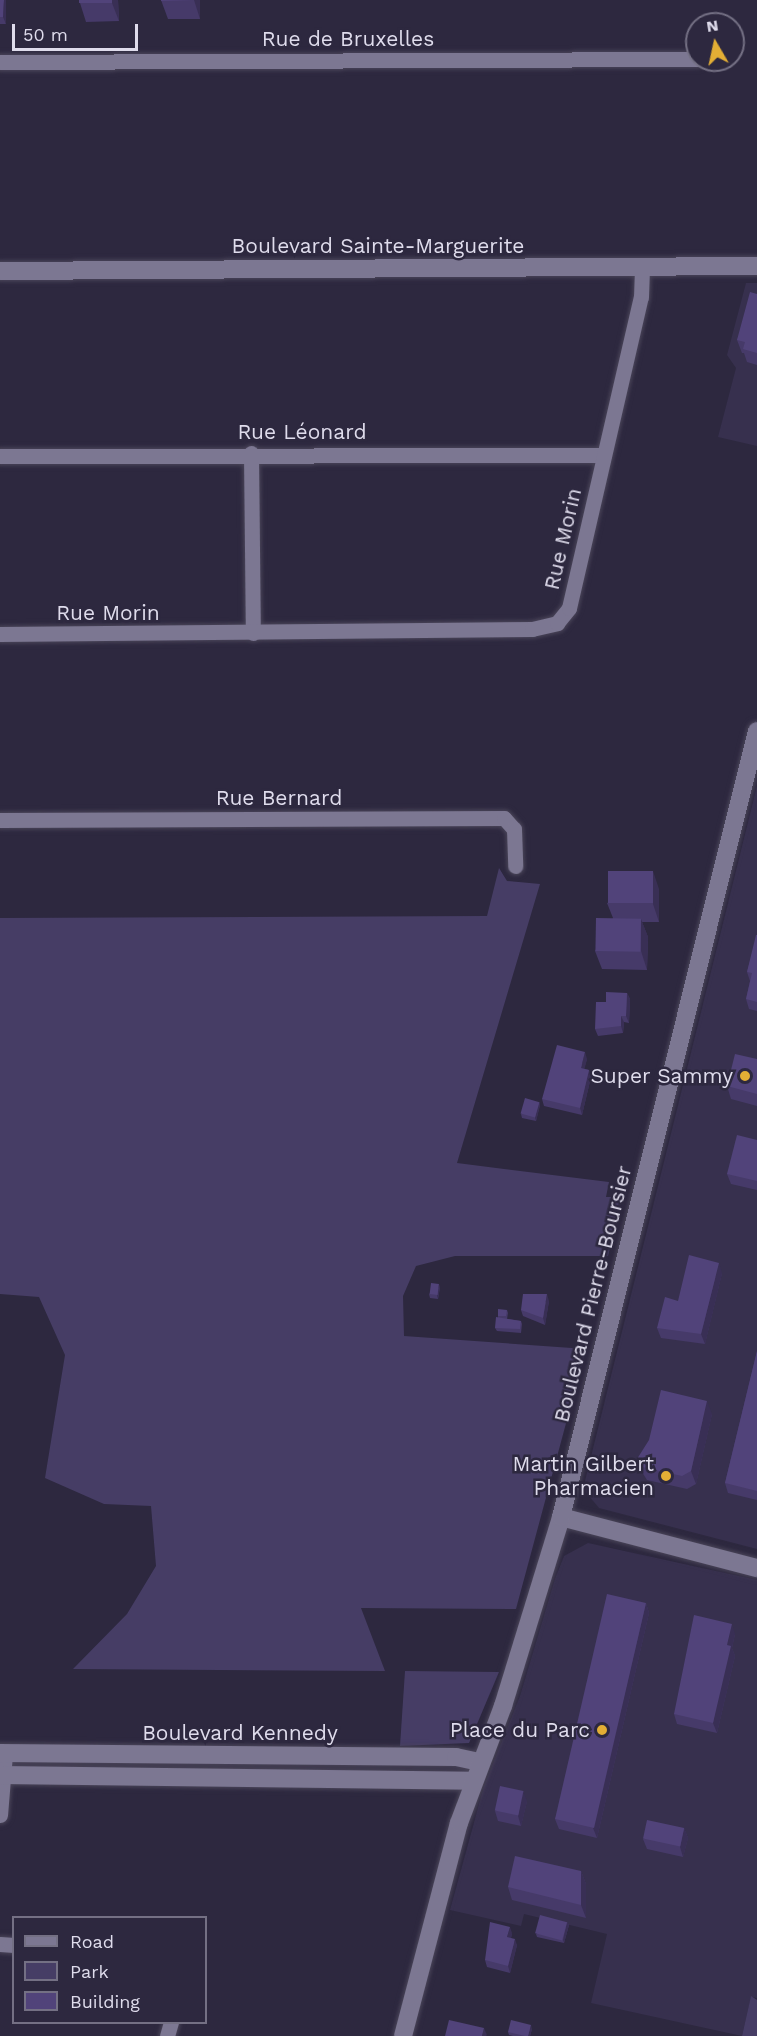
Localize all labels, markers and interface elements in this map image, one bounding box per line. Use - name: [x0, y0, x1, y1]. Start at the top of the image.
- scale bar: [15, 12, 141, 50]
- north arrow: [685, 12, 745, 72]
- text: N: [705, 15, 720, 36]
- text: 50 m: [23, 24, 68, 45]
- street label: Rue de Bruxelles: [262, 26, 434, 52]
- street label: Boulevard Sainte-Marguerite: [232, 233, 524, 259]
- street label: Rue Léonard: [237, 419, 367, 445]
- street label: Rue Morin: [539, 486, 587, 592]
- street label: Rue Morin: [56, 600, 160, 626]
- street label: Rue Bernard: [216, 785, 342, 811]
- place label: Super Sammy: [590, 1063, 733, 1089]
- marker: Super Sammy: [738, 1069, 752, 1083]
- street label: Boulevard Pierre-Boursier: [549, 1163, 637, 1425]
- place label: Martin Gilbert Pharmacien: [513, 1451, 654, 1501]
- marker: Martin Gilbert Pharmacien: [659, 1469, 673, 1483]
- place label: Place du Parc: [450, 1717, 590, 1743]
- street label: Boulevard Kennedy: [142, 1720, 338, 1746]
- marker: Place du Parc: [595, 1723, 609, 1737]
- legend: [12, 1916, 207, 2024]
- text: Road: [70, 1931, 114, 1952]
- text: Park: [70, 1961, 109, 1982]
- text: Building: [70, 1991, 140, 2012]

